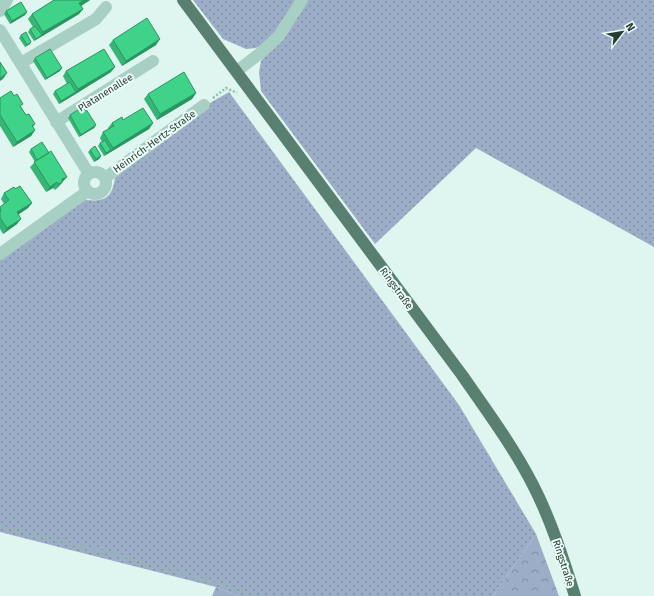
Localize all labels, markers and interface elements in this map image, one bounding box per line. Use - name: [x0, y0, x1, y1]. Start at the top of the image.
- north arrow: [602, 12, 642, 52]
- text: N: [623, 21, 638, 34]
- street label: Platanenallee: [76, 71, 135, 114]
- street label: Heinrich-Hertz-Straße: [111, 108, 198, 176]
- street label: Ringstraße: [377, 265, 415, 312]
- street label: Ringstraße: [550, 538, 576, 588]

